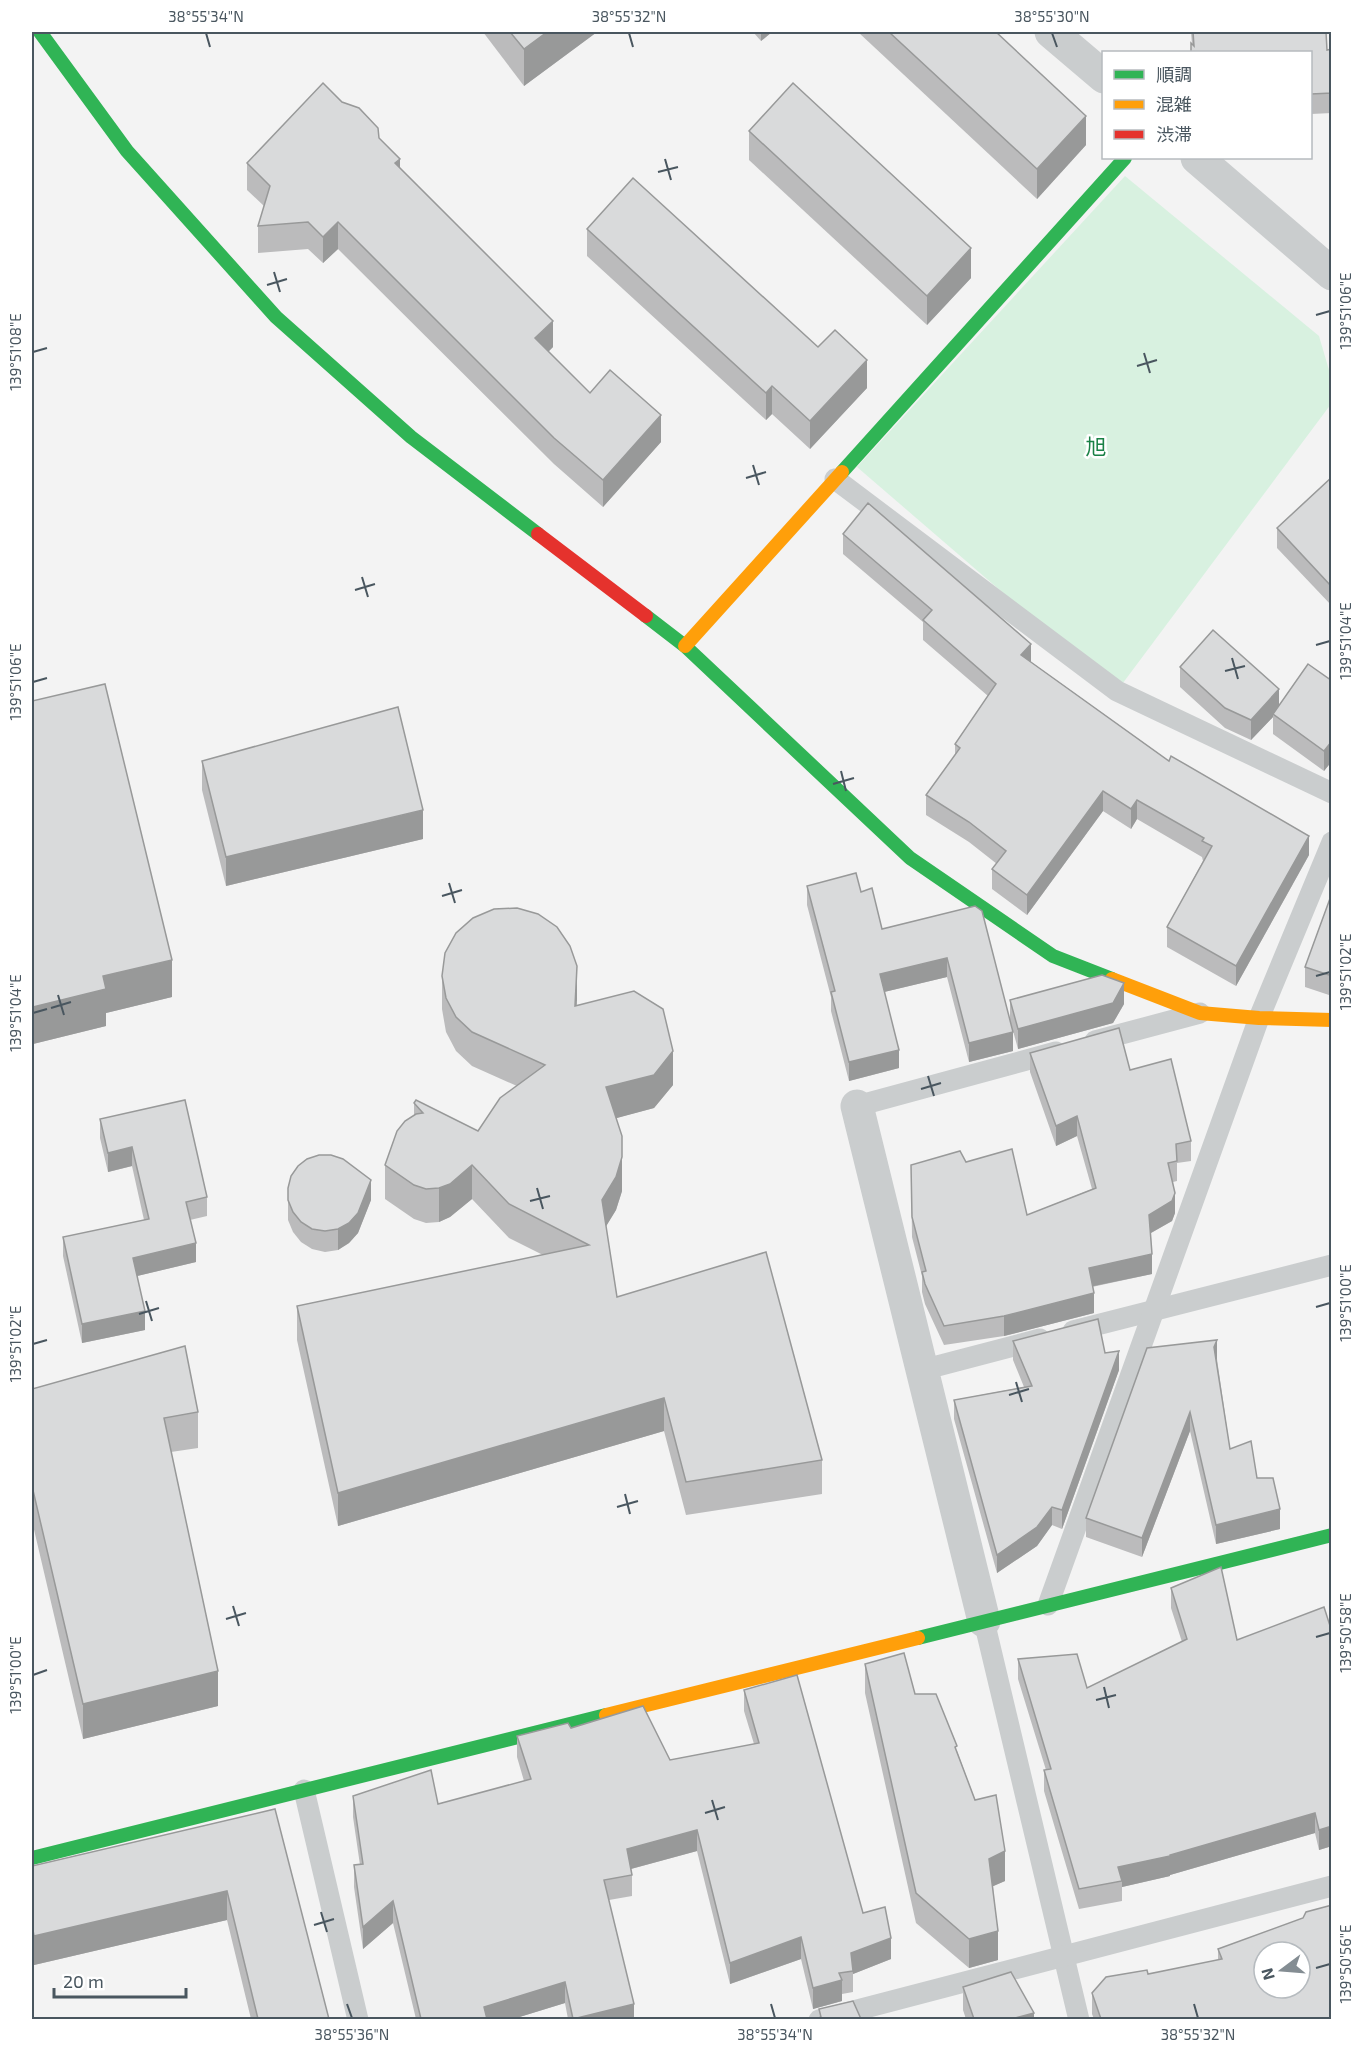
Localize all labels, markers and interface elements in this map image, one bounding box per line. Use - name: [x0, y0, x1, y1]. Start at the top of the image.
- text: 38°55'34"N: [168, 7, 244, 25]
- text: 38°55'32"N: [592, 7, 666, 25]
- text: 38°55'30"N: [1014, 7, 1090, 25]
- legend: [1102, 51, 1312, 159]
- text: 順調: [1156, 63, 1192, 85]
- text: 混雑: [1156, 93, 1192, 115]
- text: 渋滞: [1156, 123, 1192, 145]
- text: 139°51'06"E: [1336, 273, 1354, 349]
- text: 139°51'08"E: [6, 313, 24, 391]
- park label: 旭: [1086, 433, 1107, 458]
- text: 139°51'04"E: [1336, 602, 1354, 680]
- text: 139°51'06"E: [6, 644, 24, 720]
- text: 139°51'02"E: [1336, 934, 1354, 1010]
- text: 139°51'04"E: [6, 974, 24, 1052]
- text: 139°51'00"E: [1336, 1264, 1354, 1342]
- text: 139°51'02"E: [6, 1306, 24, 1382]
- text: 139°50'58"E: [1336, 1593, 1354, 1673]
- text: 139°51'00"E: [6, 1636, 24, 1714]
- text: 139°50'56"E: [1336, 1925, 1354, 2003]
- north arrow: [1252, 1940, 1312, 2000]
- scale bar: [54, 1961, 186, 1999]
- text: N: [1256, 1966, 1278, 1982]
- text: 20 m: [63, 1970, 104, 1992]
- text: 38°55'36"N: [315, 2025, 389, 2043]
- text: 38°55'34"N: [737, 2025, 813, 2043]
- text: 38°55'32"N: [1161, 2025, 1235, 2043]

